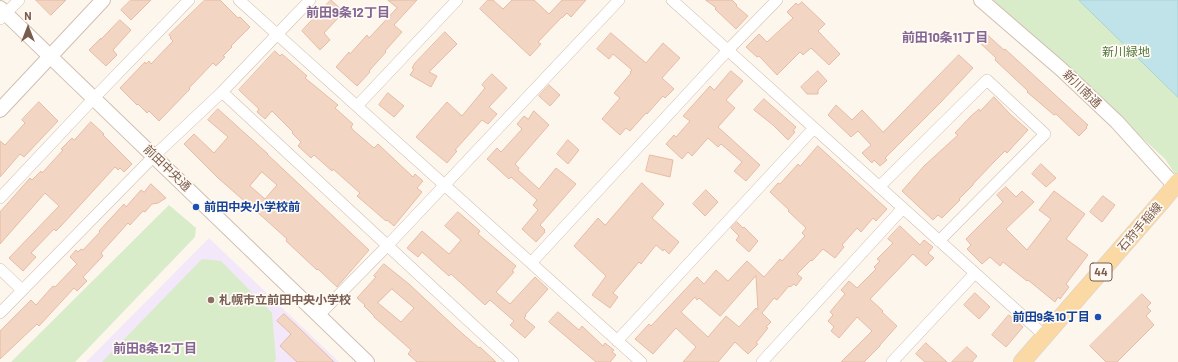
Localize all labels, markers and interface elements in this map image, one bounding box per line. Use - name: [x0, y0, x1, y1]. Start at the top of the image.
- district label: 前田9条12丁目: [306, 5, 390, 21]
- north arrow: [8, 8, 48, 48]
- text: N: [24, 9, 32, 22]
- district label: 前田10条11丁目: [902, 30, 988, 46]
- park label: 新川緑地: [1102, 45, 1150, 59]
- street label: 新川南通: [1060, 67, 1104, 111]
- street label: 前田中央通: [140, 142, 194, 194]
- place label: 前田中央小学校前: [204, 200, 300, 214]
- street label: 石狩手稲線: [1115, 200, 1165, 254]
- marker: 前田中央小学校前: [191, 202, 201, 212]
- road number: 44: [1090, 263, 1112, 281]
- place label: 札幌市立前田中央小学校: [219, 293, 351, 307]
- marker: 札幌市立前田中央小学校: [206, 295, 216, 305]
- place label: 前田9条10丁目: [1013, 310, 1090, 324]
- marker: 前田9条10丁目: [1093, 312, 1103, 322]
- district label: 前田8条12丁目: [113, 341, 197, 357]

